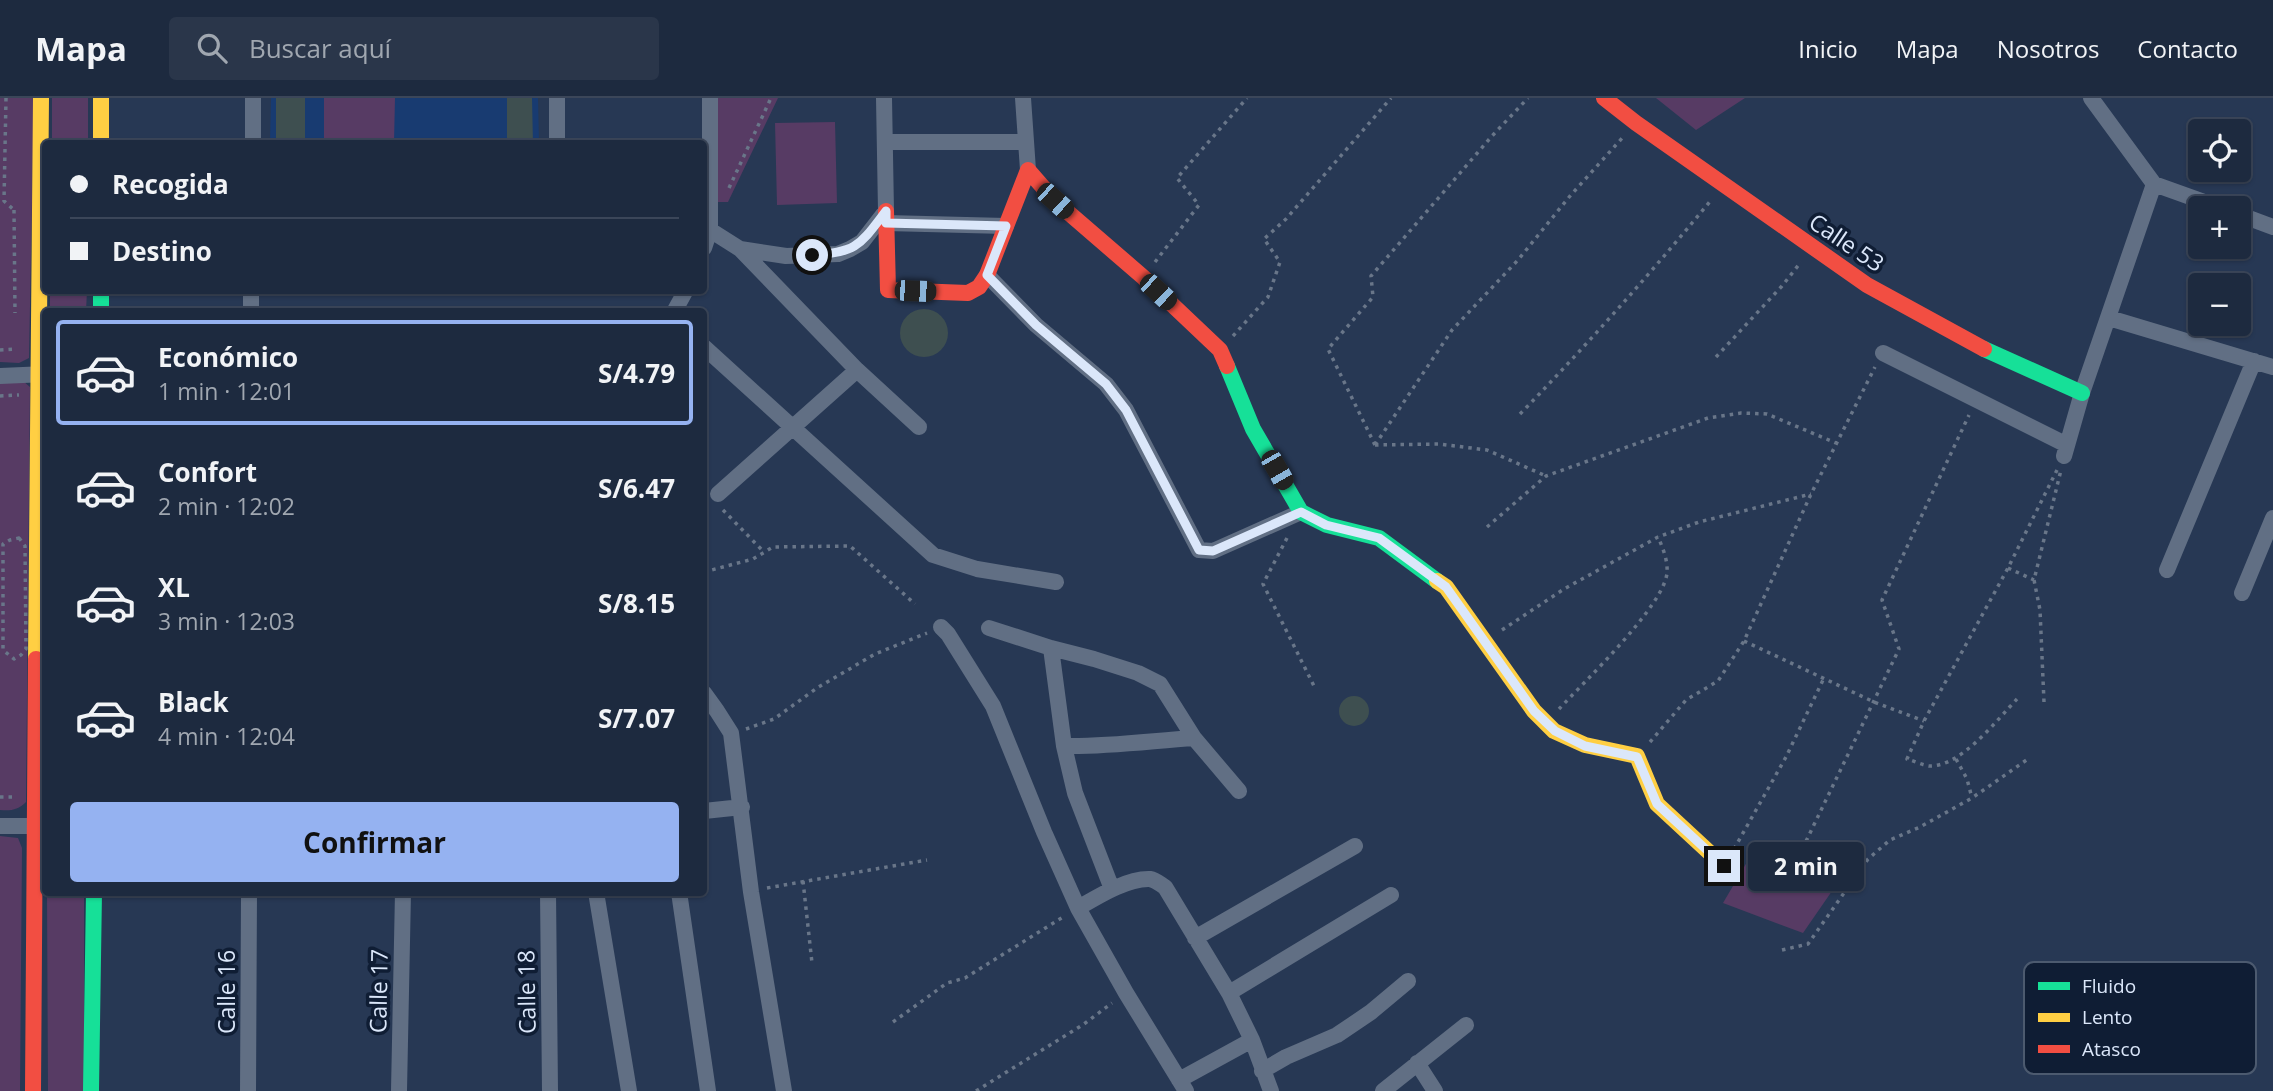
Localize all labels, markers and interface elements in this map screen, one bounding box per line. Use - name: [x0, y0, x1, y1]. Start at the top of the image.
- search box: [169, 17, 659, 80]
- text: Mapa: [35, 26, 127, 71]
- icon: search: [193, 29, 231, 67]
- text: Buscar aquí: [249, 30, 391, 66]
- text: Inicio: [1798, 32, 1858, 65]
- text: Mapa: [1896, 32, 1959, 65]
- text: Nosotros: [1997, 32, 2099, 65]
- text: Contacto: [2137, 32, 2238, 65]
- map controls: [2188, 119, 2251, 336]
- button: locate: [2188, 119, 2251, 182]
- text: Recogida: [112, 166, 229, 202]
- car: [1033, 179, 1078, 223]
- button: +: [2188, 196, 2251, 259]
- street label: Calle 53: [1803, 205, 1891, 279]
- text: Destino: [112, 233, 212, 269]
- route start: [796, 239, 828, 271]
- car: [1136, 270, 1181, 314]
- button: −: [2188, 273, 2251, 336]
- car: [894, 280, 937, 302]
- text: Económico: [158, 339, 298, 375]
- icon: car: [74, 341, 137, 404]
- text: S/4.79: [598, 355, 675, 391]
- text: 1 min · 12:01: [158, 375, 295, 407]
- car: [1258, 447, 1297, 493]
- text: Confort: [158, 454, 257, 490]
- icon: car: [74, 456, 137, 519]
- text: S/6.47: [598, 470, 675, 506]
- text: 2 min · 12:02: [158, 490, 295, 522]
- text: XL: [158, 569, 190, 605]
- icon: car: [74, 571, 137, 634]
- text: S/8.15: [598, 585, 675, 621]
- text: 3 min · 12:03: [158, 605, 295, 637]
- text: Black: [158, 684, 229, 720]
- icon: car: [74, 686, 137, 749]
- text: S/7.07: [598, 700, 675, 736]
- text: 4 min · 12:04: [158, 720, 295, 752]
- button: Confirmar: [70, 802, 679, 882]
- callout: 2 min: [1748, 842, 1864, 890]
- route end: [1708, 850, 1740, 882]
- text: 2 min: [1774, 850, 1838, 882]
- street label: Calle 17: [361, 949, 395, 1033]
- street label: Calle 16: [210, 950, 242, 1034]
- street label: Calle 18: [509, 950, 543, 1034]
- legend: [2024, 962, 2256, 1074]
- text: Fluido: [2082, 973, 2136, 999]
- text: Lento: [2082, 1004, 2132, 1030]
- text: Atasco: [2082, 1036, 2141, 1062]

